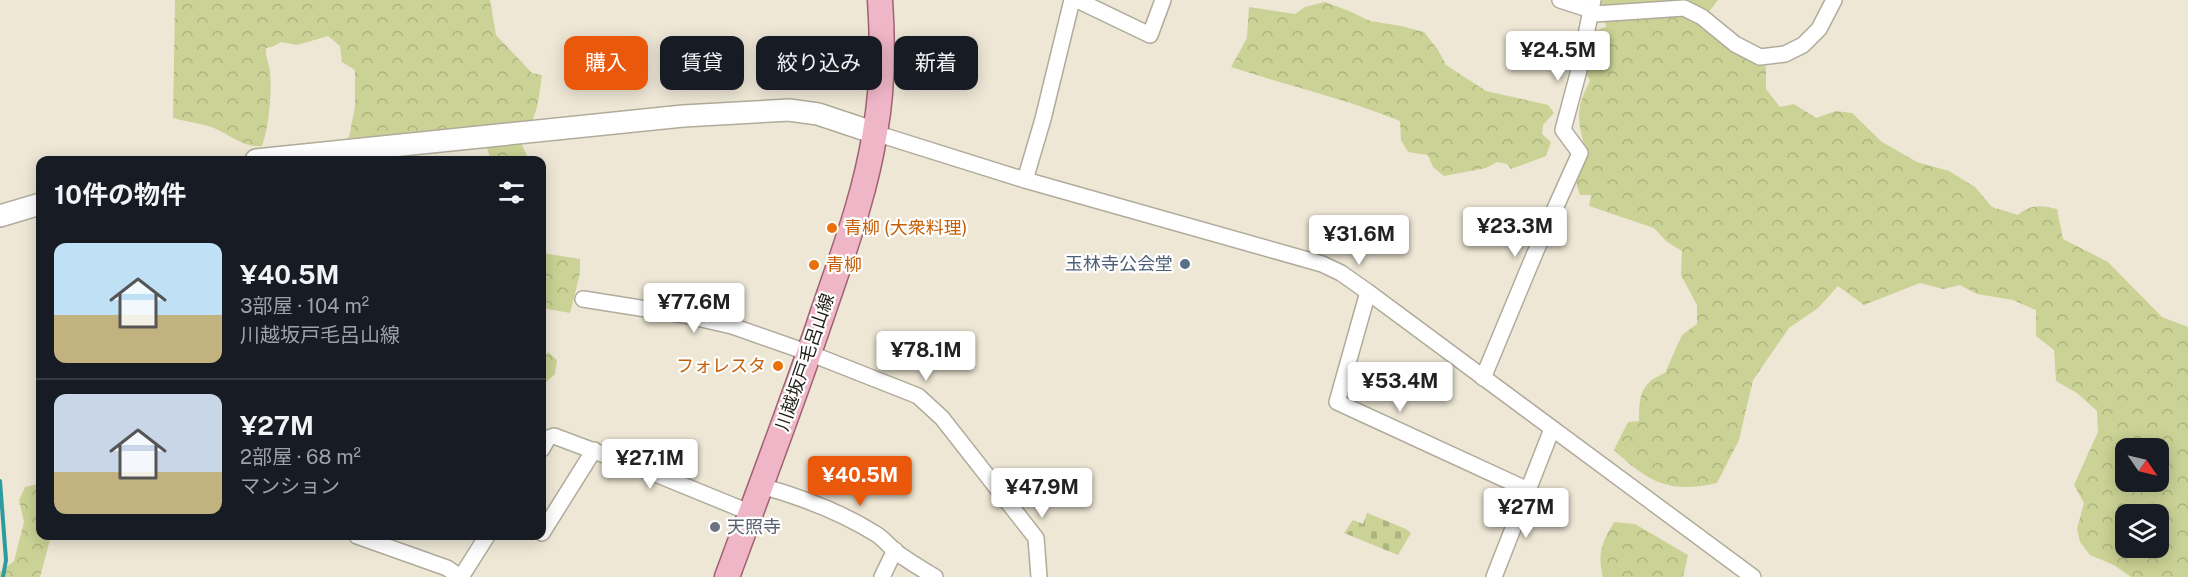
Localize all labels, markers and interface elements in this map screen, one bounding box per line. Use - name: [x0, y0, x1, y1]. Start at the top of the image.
- pin: ¥24.5M: [1509, 31, 1607, 82]
- chip: 購入: [564, 36, 648, 90]
- chip: 賃貸: [660, 36, 744, 90]
- chip: 絞り込み: [756, 36, 882, 90]
- chip: 新着: [894, 36, 978, 90]
- text: ¥24.5M: [1520, 38, 1596, 62]
- icon: filters: [495, 176, 528, 209]
- text: 10件の物件: [54, 179, 186, 210]
- pin: ¥23.3M: [1466, 207, 1564, 258]
- text: ¥23.3M: [1477, 214, 1553, 238]
- pin: ¥31.6M: [1310, 215, 1408, 266]
- place label: 青柳 (大衆料理): [844, 217, 967, 238]
- marker: 青柳 (大衆料理): [825, 221, 839, 235]
- text: ¥31.6M: [1323, 222, 1395, 246]
- place label: 玉林寺公会堂: [1065, 253, 1173, 274]
- place label: 青柳: [826, 254, 862, 275]
- marker: 玉林寺公会堂: [1178, 257, 1192, 271]
- marker: 青柳: [807, 258, 821, 272]
- text: ¥40.5M: [240, 259, 339, 290]
- icon: home: [102, 267, 174, 339]
- pin: ¥77.6M: [645, 283, 743, 334]
- text: ¥77.6M: [657, 290, 731, 314]
- street label: 川越坂戸毛呂山線: [771, 290, 838, 433]
- text: 3部屋 · 104 m²: [240, 294, 369, 318]
- text: 川越坂戸毛呂山線: [240, 323, 400, 347]
- pin: ¥78.1M: [877, 331, 975, 382]
- text: ¥78.1M: [890, 338, 962, 362]
- place label: フォレスタ: [676, 355, 766, 376]
- marker: フォレスタ: [771, 359, 785, 373]
- pin: ¥53.4M: [1351, 362, 1449, 413]
- text: ¥53.4M: [1362, 369, 1438, 393]
- text: ¥27M: [240, 410, 314, 441]
- icon: home: [102, 418, 174, 490]
- north arrow: [2115, 438, 2169, 492]
- map controls: [2115, 438, 2169, 558]
- pin: ¥27.1M: [601, 439, 699, 490]
- text: 2部屋 · 68 m²: [240, 445, 361, 469]
- text: ¥27.1M: [616, 446, 684, 470]
- pin: ¥40.5M: [811, 456, 909, 507]
- text: ¥40.5M: [822, 463, 898, 487]
- pin: ¥47.9M: [993, 468, 1091, 519]
- text: マンション: [240, 474, 340, 498]
- text: ¥47.9M: [1005, 475, 1079, 499]
- pin: ¥27M: [1490, 488, 1562, 539]
- text: ¥27M: [1498, 495, 1554, 519]
- button: layers: [2115, 504, 2169, 558]
- place label: 天照寺: [727, 516, 781, 537]
- marker: 天照寺: [708, 520, 722, 534]

